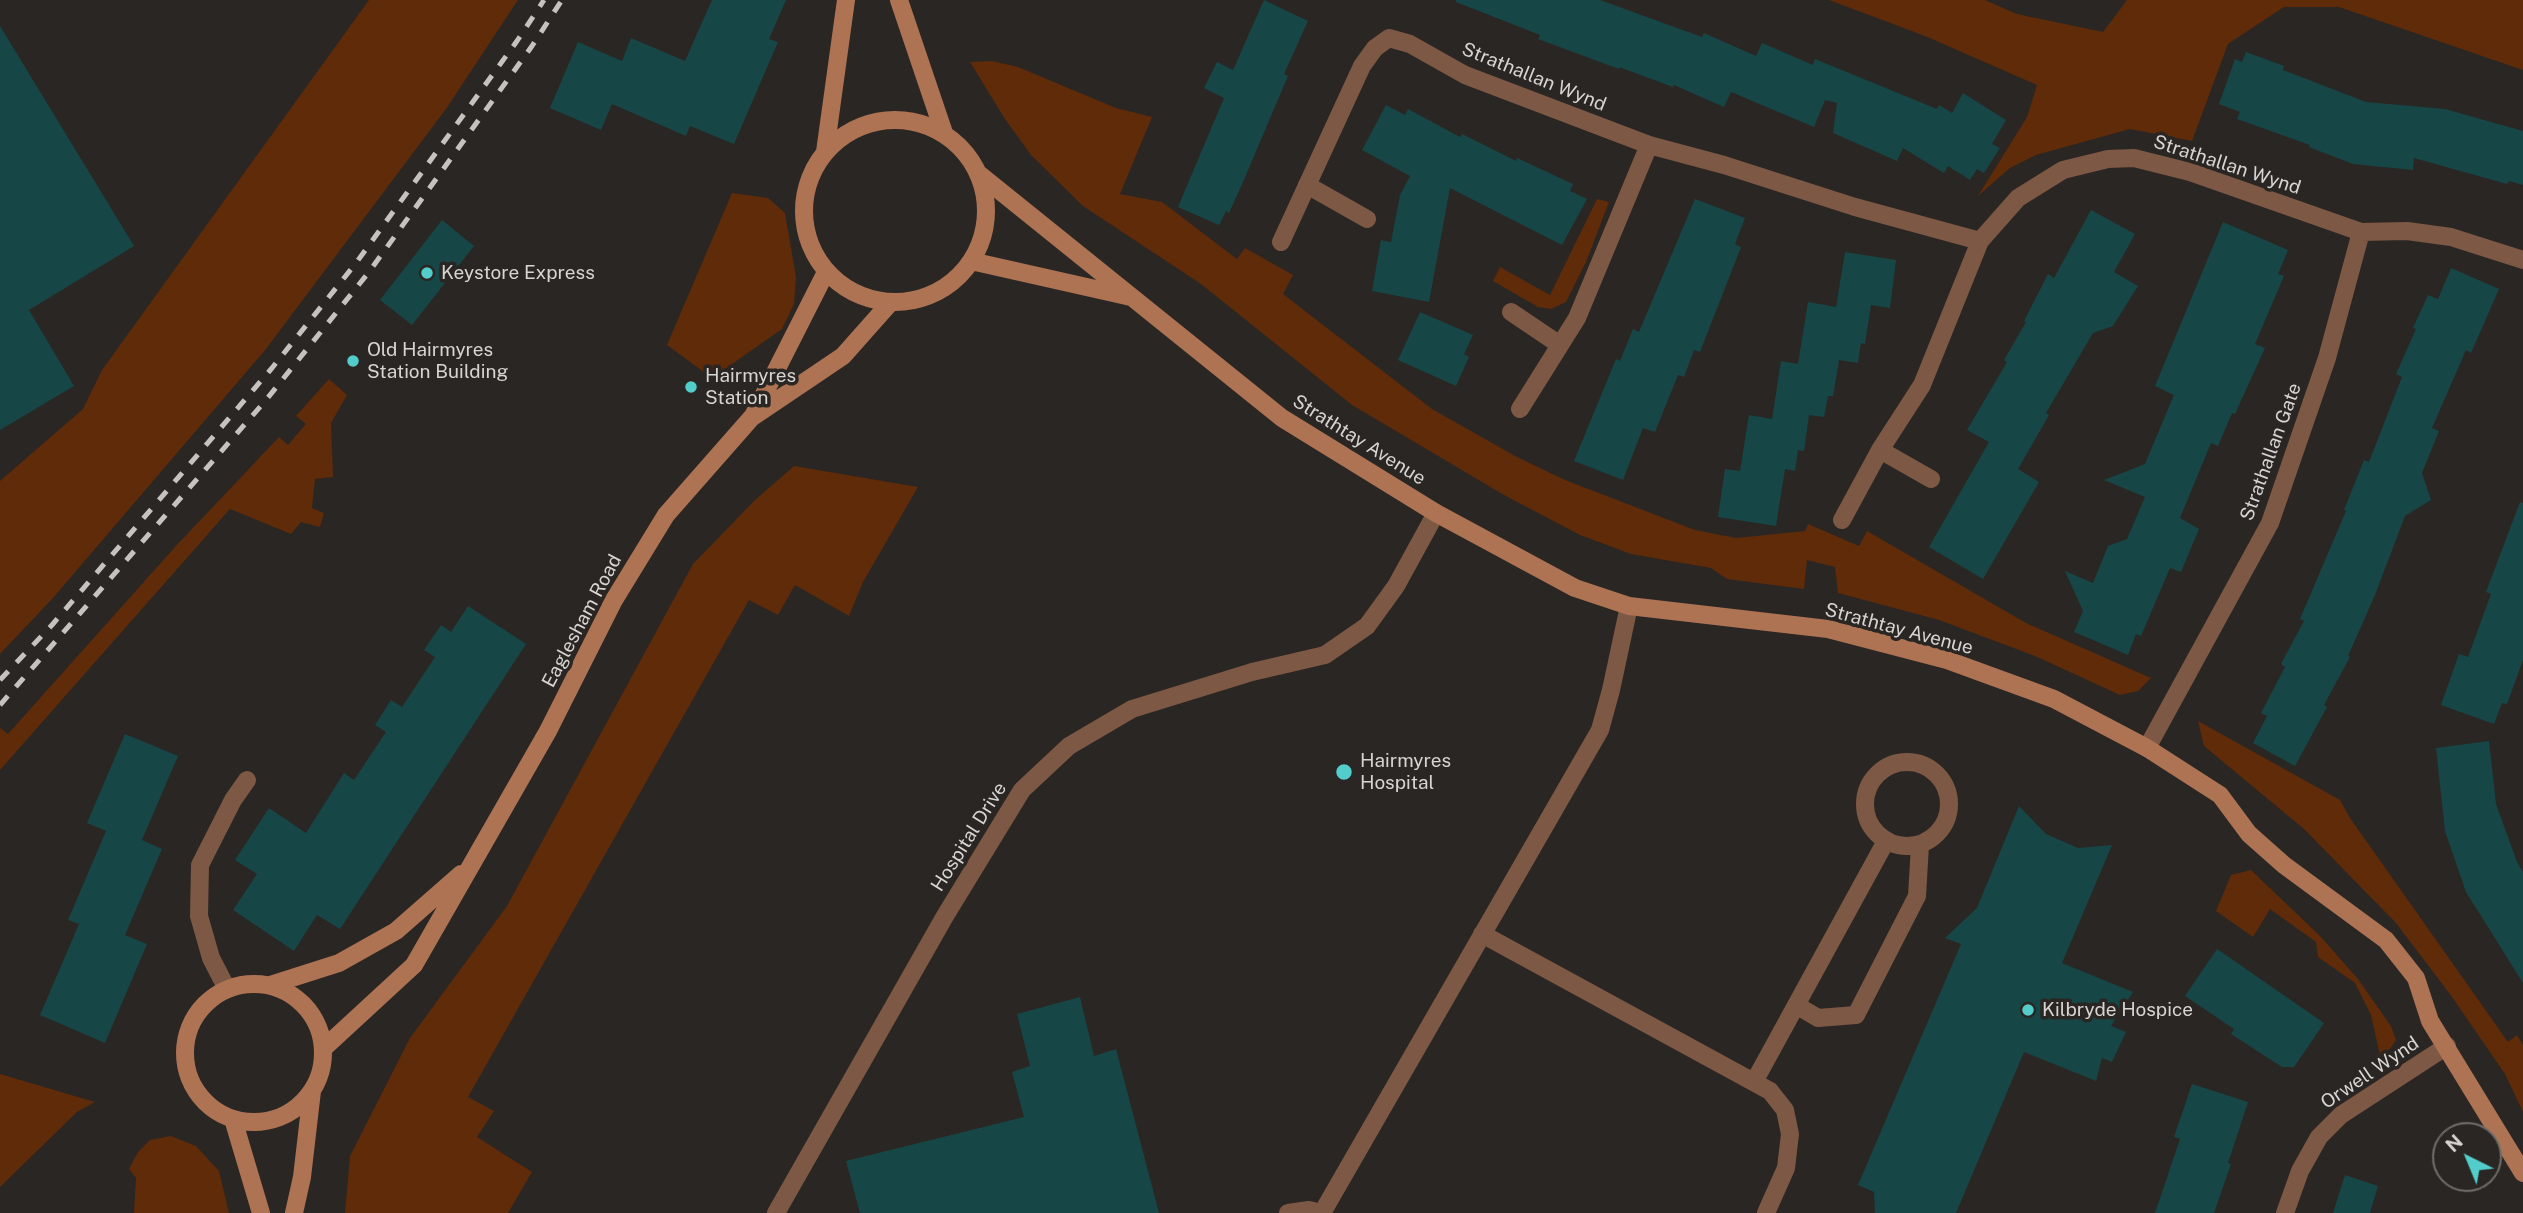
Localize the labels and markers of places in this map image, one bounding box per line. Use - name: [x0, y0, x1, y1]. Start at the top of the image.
- place label: Keystore Express: [441, 262, 595, 284]
- marker: Keystore Express: [419, 265, 435, 281]
- place label: Old Hairmyres Station Building: [367, 339, 508, 383]
- marker: Old Hairmyres Station Building: [345, 353, 361, 369]
- place label: Hairmyres Station: [705, 365, 796, 409]
- marker: Hairmyres Station: [683, 379, 699, 395]
- place label: Hairmyres Hospital: [1360, 750, 1451, 794]
- marker: Hairmyres Hospital: [1334, 762, 1354, 782]
- place label: Kilbryde Hospice: [2042, 999, 2193, 1021]
- marker: Kilbryde Hospice: [2020, 1002, 2036, 1018]

